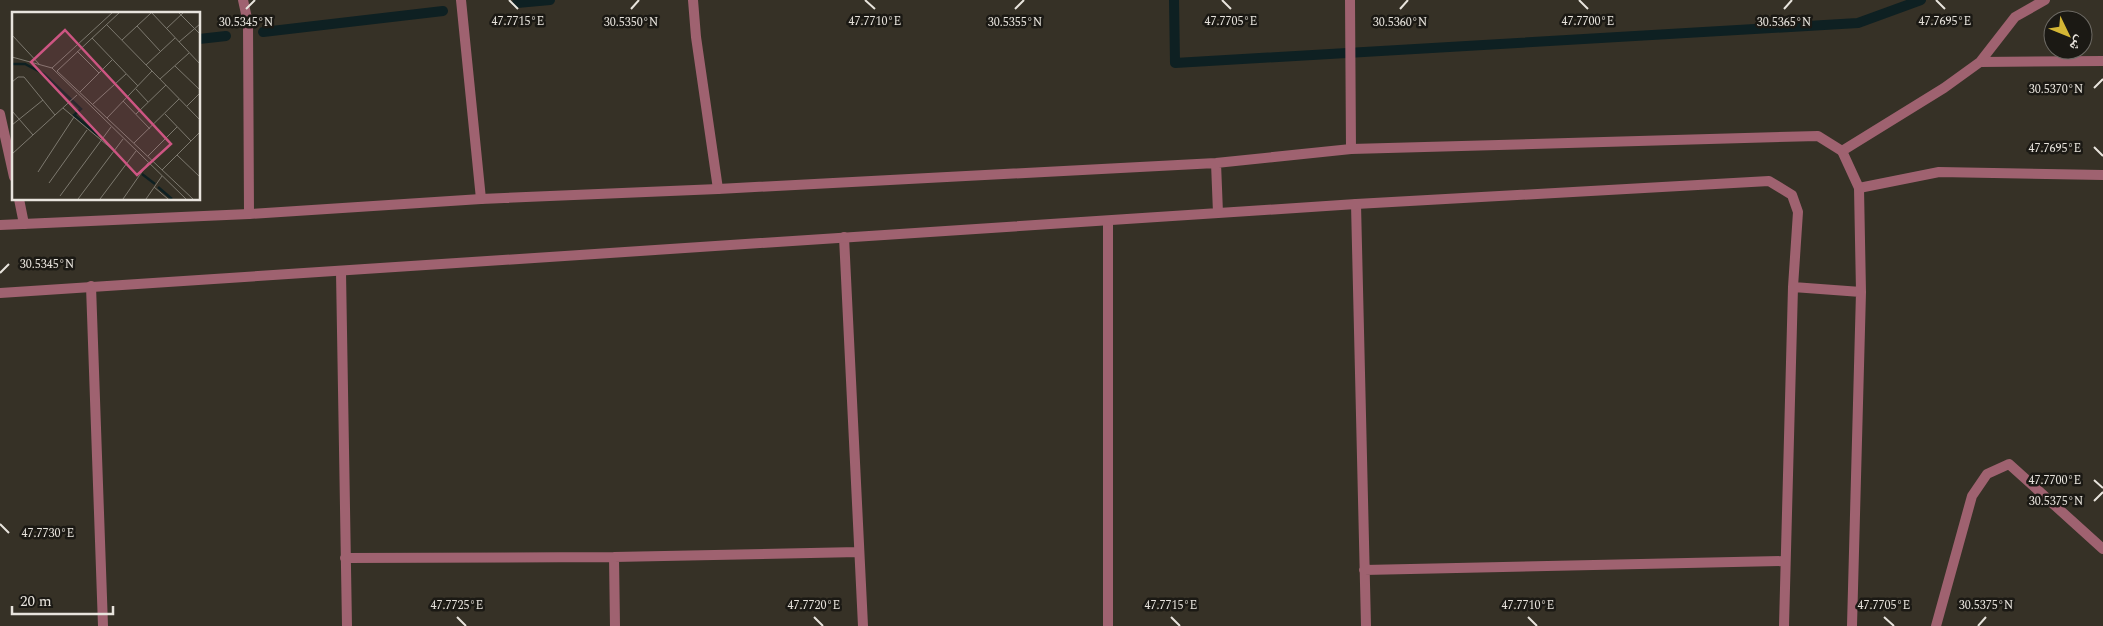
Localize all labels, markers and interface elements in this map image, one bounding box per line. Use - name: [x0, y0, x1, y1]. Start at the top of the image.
- north arrow: [2043, 10, 2093, 60]
- inset map: [12, 12, 200, 200]
- text: 47.7715°E: [492, 12, 544, 31]
- text: 47.7710°E: [849, 12, 901, 31]
- text: 47.7705°E: [1205, 12, 1257, 31]
- text: 47.7700°E: [1562, 12, 1614, 31]
- text: 47.7695°E: [1919, 12, 1971, 31]
- text: 30.5345°N: [219, 13, 273, 32]
- text: 30.5350°N: [604, 13, 658, 32]
- text: 30.5355°N: [988, 13, 1042, 32]
- text: 30.5360°N: [1373, 13, 1427, 32]
- text: 30.5365°N: [1757, 13, 1811, 32]
- text: ش: [2064, 31, 2090, 56]
- text: 30.5370°N: [2029, 80, 2083, 99]
- text: 47.7695°E: [2029, 139, 2081, 158]
- text: 30.5345°N: [20, 255, 74, 274]
- text: 47.7700°E: [2029, 471, 2081, 490]
- text: 30.5375°N: [2029, 492, 2083, 511]
- text: 47.7730°E: [22, 524, 74, 543]
- scale bar: [12, 584, 114, 616]
- text: 20 m: [20, 590, 52, 613]
- text: 47.7725°E: [431, 596, 483, 615]
- text: 47.7720°E: [788, 596, 840, 615]
- text: 47.7715°E: [1145, 596, 1197, 615]
- text: 47.7710°E: [1502, 596, 1554, 615]
- text: 47.7705°E: [1858, 596, 1910, 615]
- text: 30.5375°N: [1959, 596, 2013, 615]

